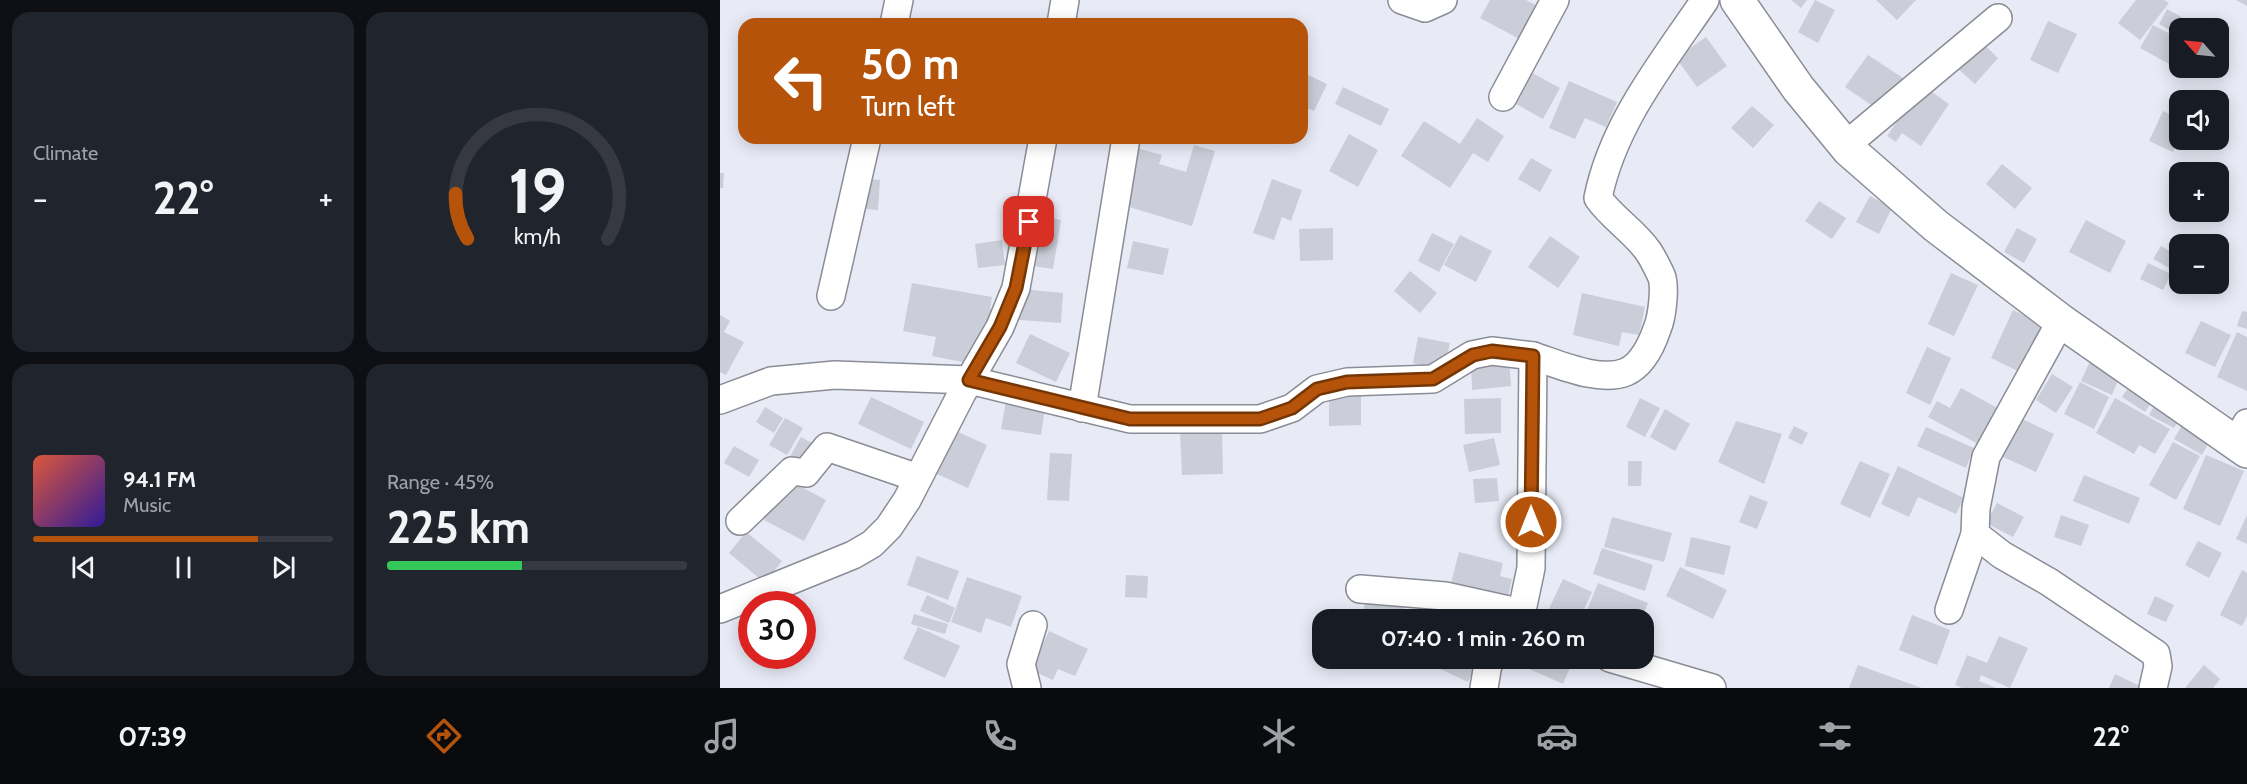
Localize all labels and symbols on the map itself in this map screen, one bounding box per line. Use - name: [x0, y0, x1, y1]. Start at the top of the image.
- north arrow: [2169, 18, 2229, 78]
- pin: [1003, 196, 1054, 247]
- position arrow: [1499, 490, 1563, 554]
- speed limit sign: 30: [738, 591, 816, 669]

